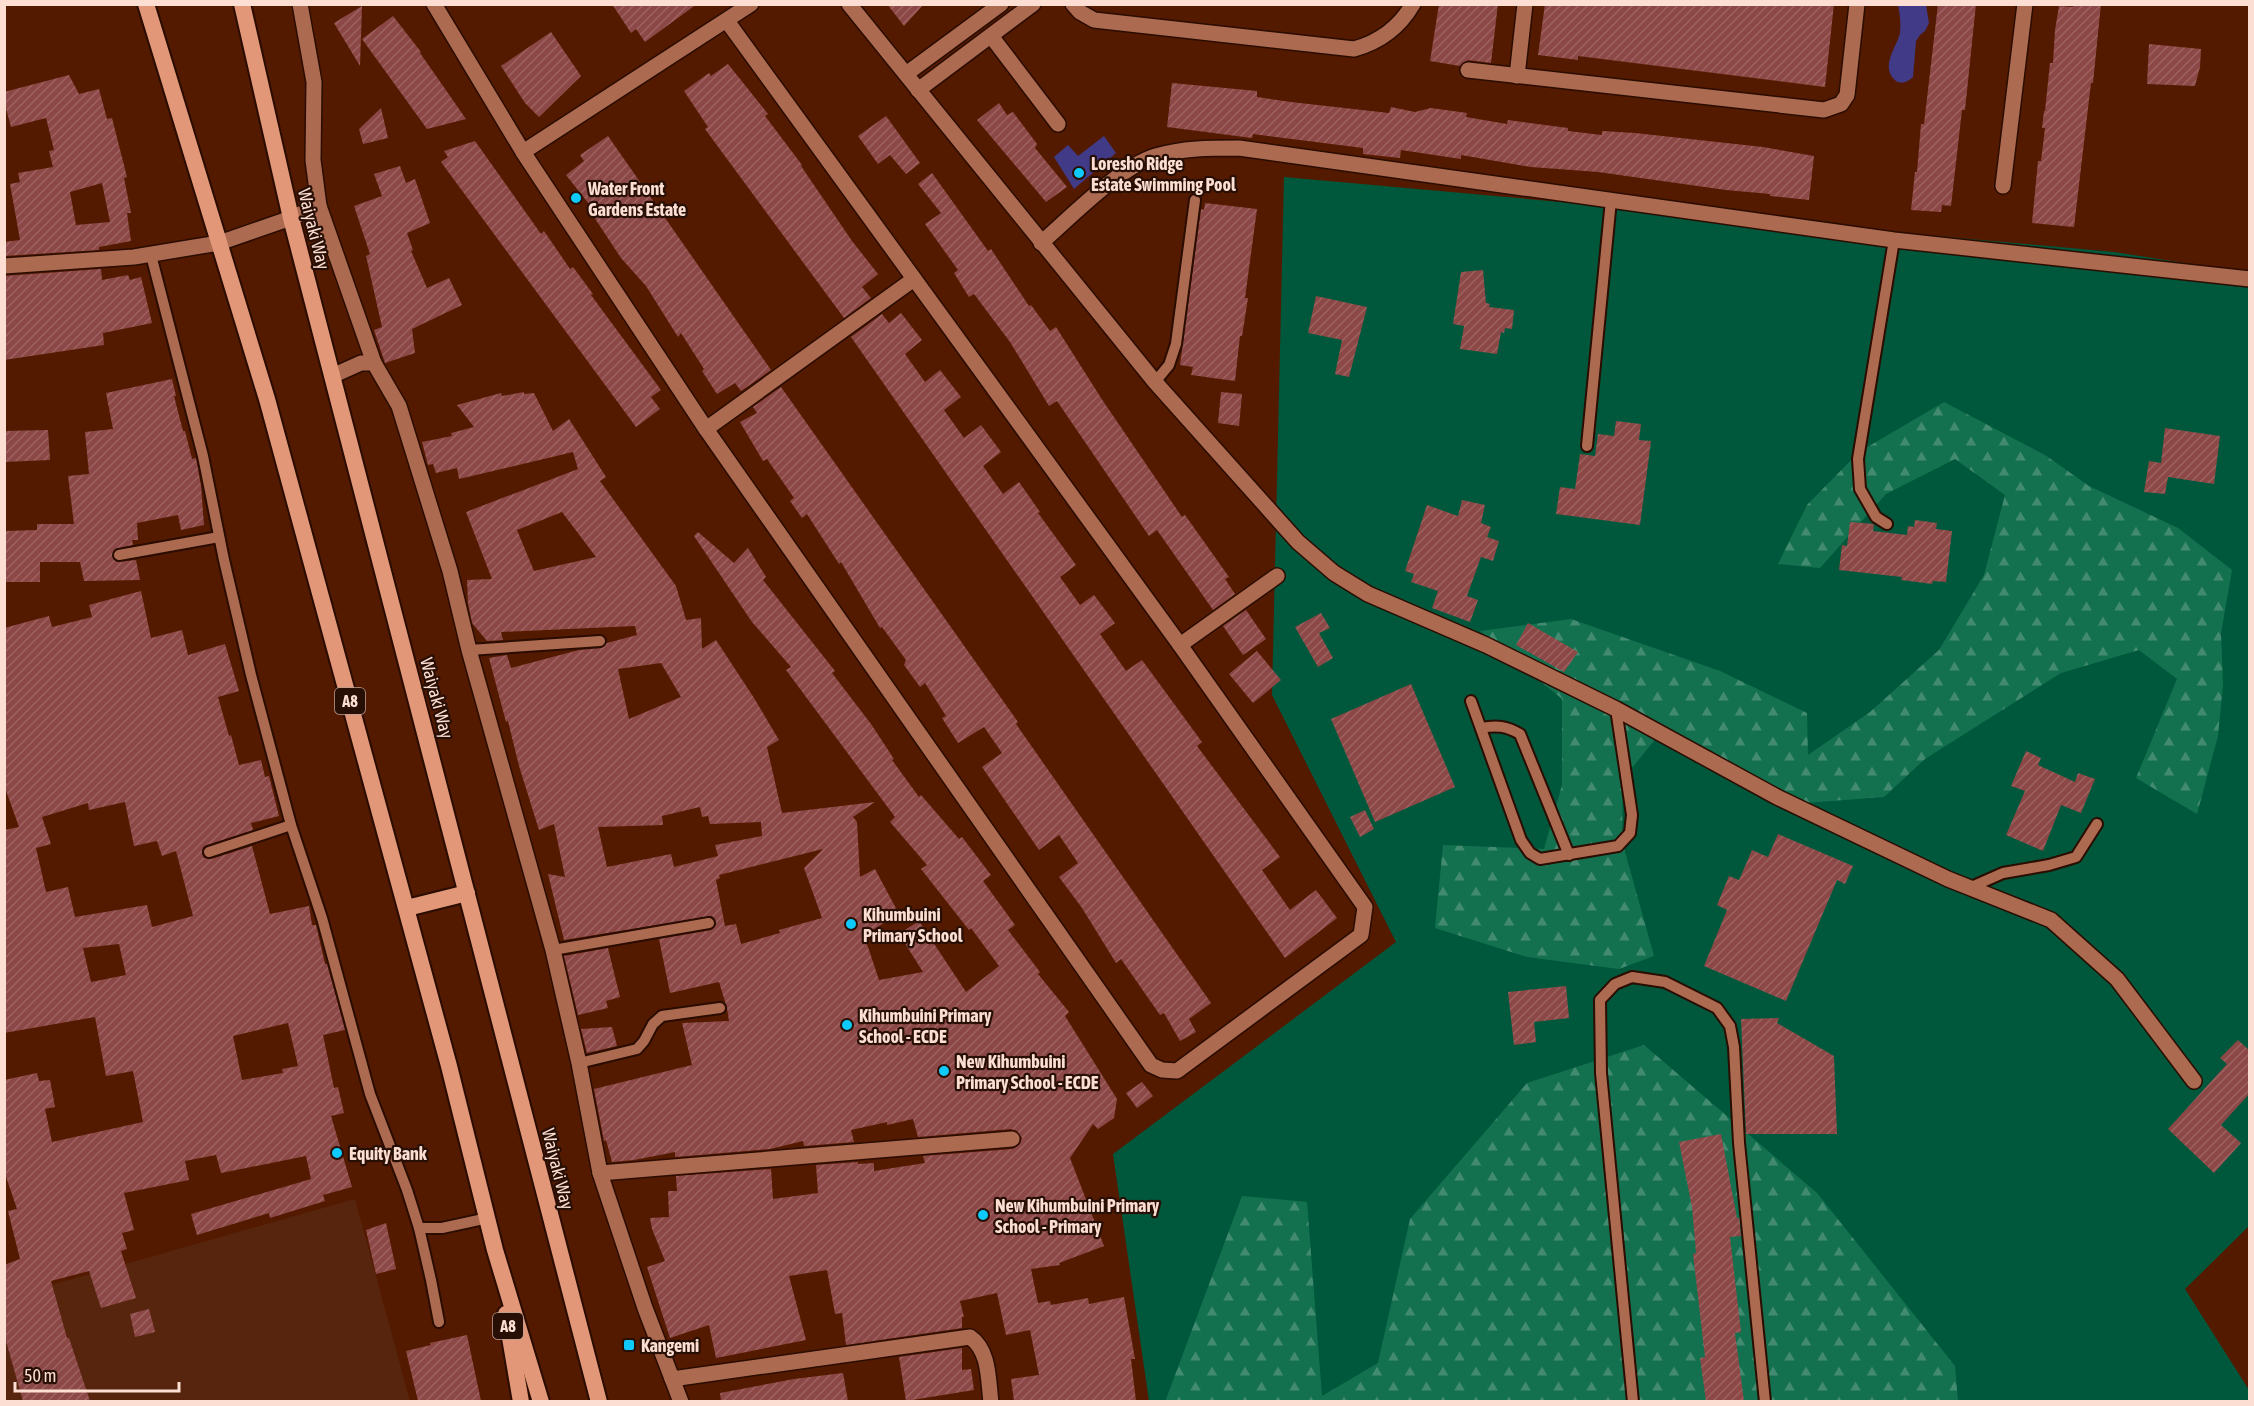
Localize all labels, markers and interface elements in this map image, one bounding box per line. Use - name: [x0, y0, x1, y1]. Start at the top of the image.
- place label: Loresho Ridge Estate Swimming Pool: [1091, 153, 1236, 195]
- marker: Loresho Ridge Estate Swimming Pool: [1072, 166, 1086, 180]
- place label: Water Front Gardens Estate: [587, 178, 686, 220]
- street label: Waiyaki Way: [294, 186, 334, 272]
- marker: Water Front Gardens Estate: [569, 191, 583, 205]
- street label: Waiyaki Way: [416, 655, 458, 741]
- road number: A8: [335, 688, 365, 714]
- place label: Kihumbuini Primary School: [863, 904, 963, 946]
- marker: Kihumbuini Primary School: [844, 917, 858, 931]
- place label: Kihumbuini Primary School - ECDE: [859, 1005, 992, 1047]
- marker: Kihumbuini Primary School - ECDE: [840, 1018, 854, 1032]
- place label: New Kihumbuini Primary School - ECDE: [956, 1051, 1099, 1093]
- marker: New Kihumbuini Primary School - ECDE: [937, 1064, 951, 1078]
- street label: Waiyaki Way: [538, 1126, 578, 1212]
- place label: Equity Bank: [349, 1143, 428, 1164]
- marker: Equity Bank: [330, 1146, 344, 1160]
- place label: New Kihumbuini Primary School - Primary: [995, 1195, 1160, 1237]
- marker: New Kihumbuini Primary School - Primary: [976, 1208, 990, 1222]
- road number: A8: [493, 1313, 523, 1339]
- place label: Kangemi: [641, 1335, 699, 1356]
- marker: Kangemi: [622, 1338, 636, 1352]
- scale bar: [15, 1355, 178, 1393]
- text: 50 m: [24, 1365, 56, 1386]

